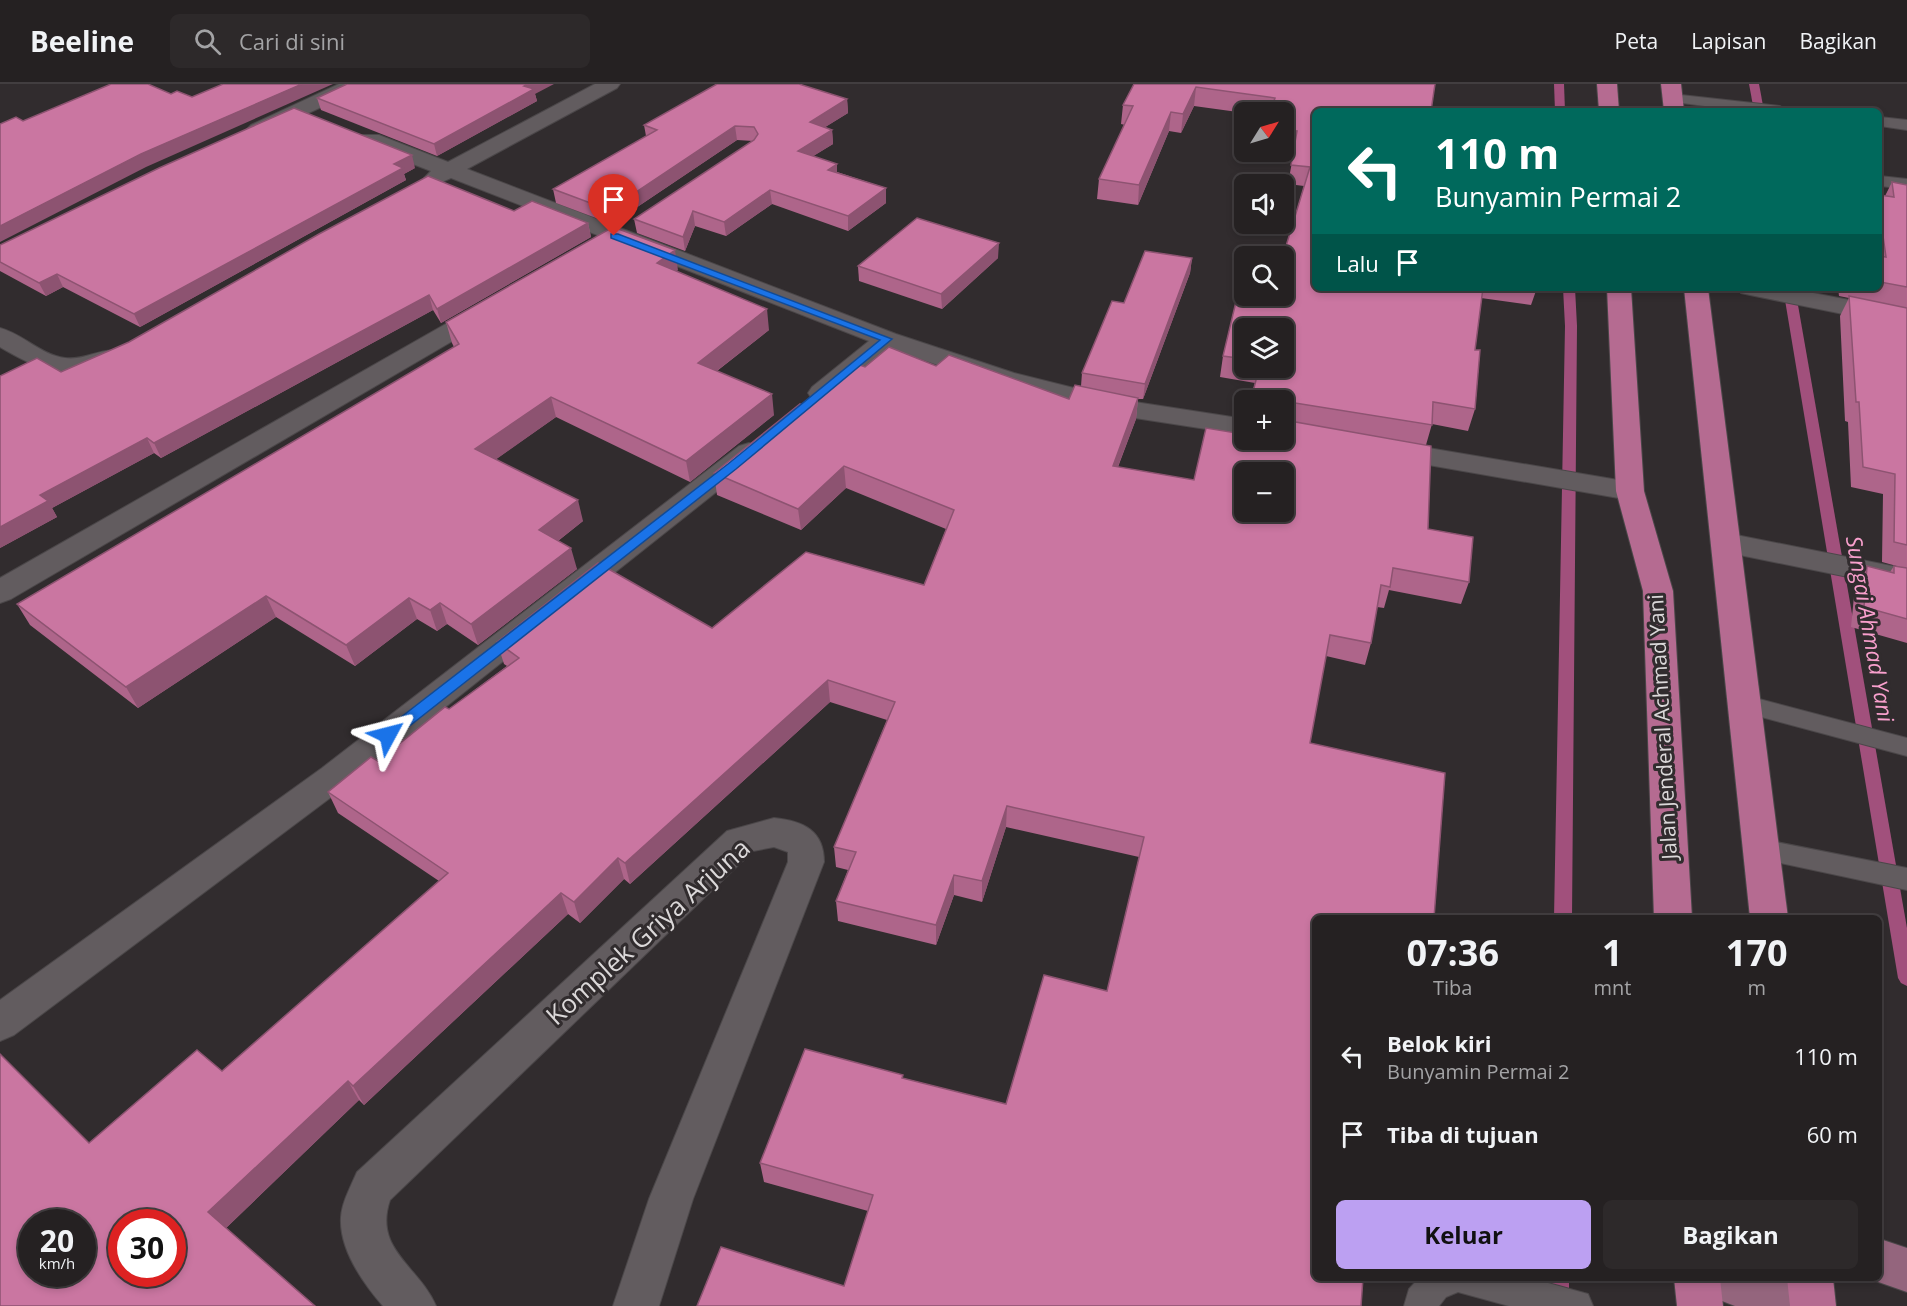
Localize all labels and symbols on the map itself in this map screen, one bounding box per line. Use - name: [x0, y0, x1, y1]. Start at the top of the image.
- north arrow: [1234, 102, 1294, 162]
- pin: [588, 174, 639, 236]
- water label: Sungai Ahmad Yani: [1840, 533, 1902, 725]
- street label: Jalan Jenderal Achmad Yani: [1641, 594, 1683, 862]
- position arrow: [356, 703, 420, 767]
- street label: Komplek Griya Arjuna: [537, 830, 757, 1033]
- speed limit sign: 30: [108, 1209, 186, 1287]

